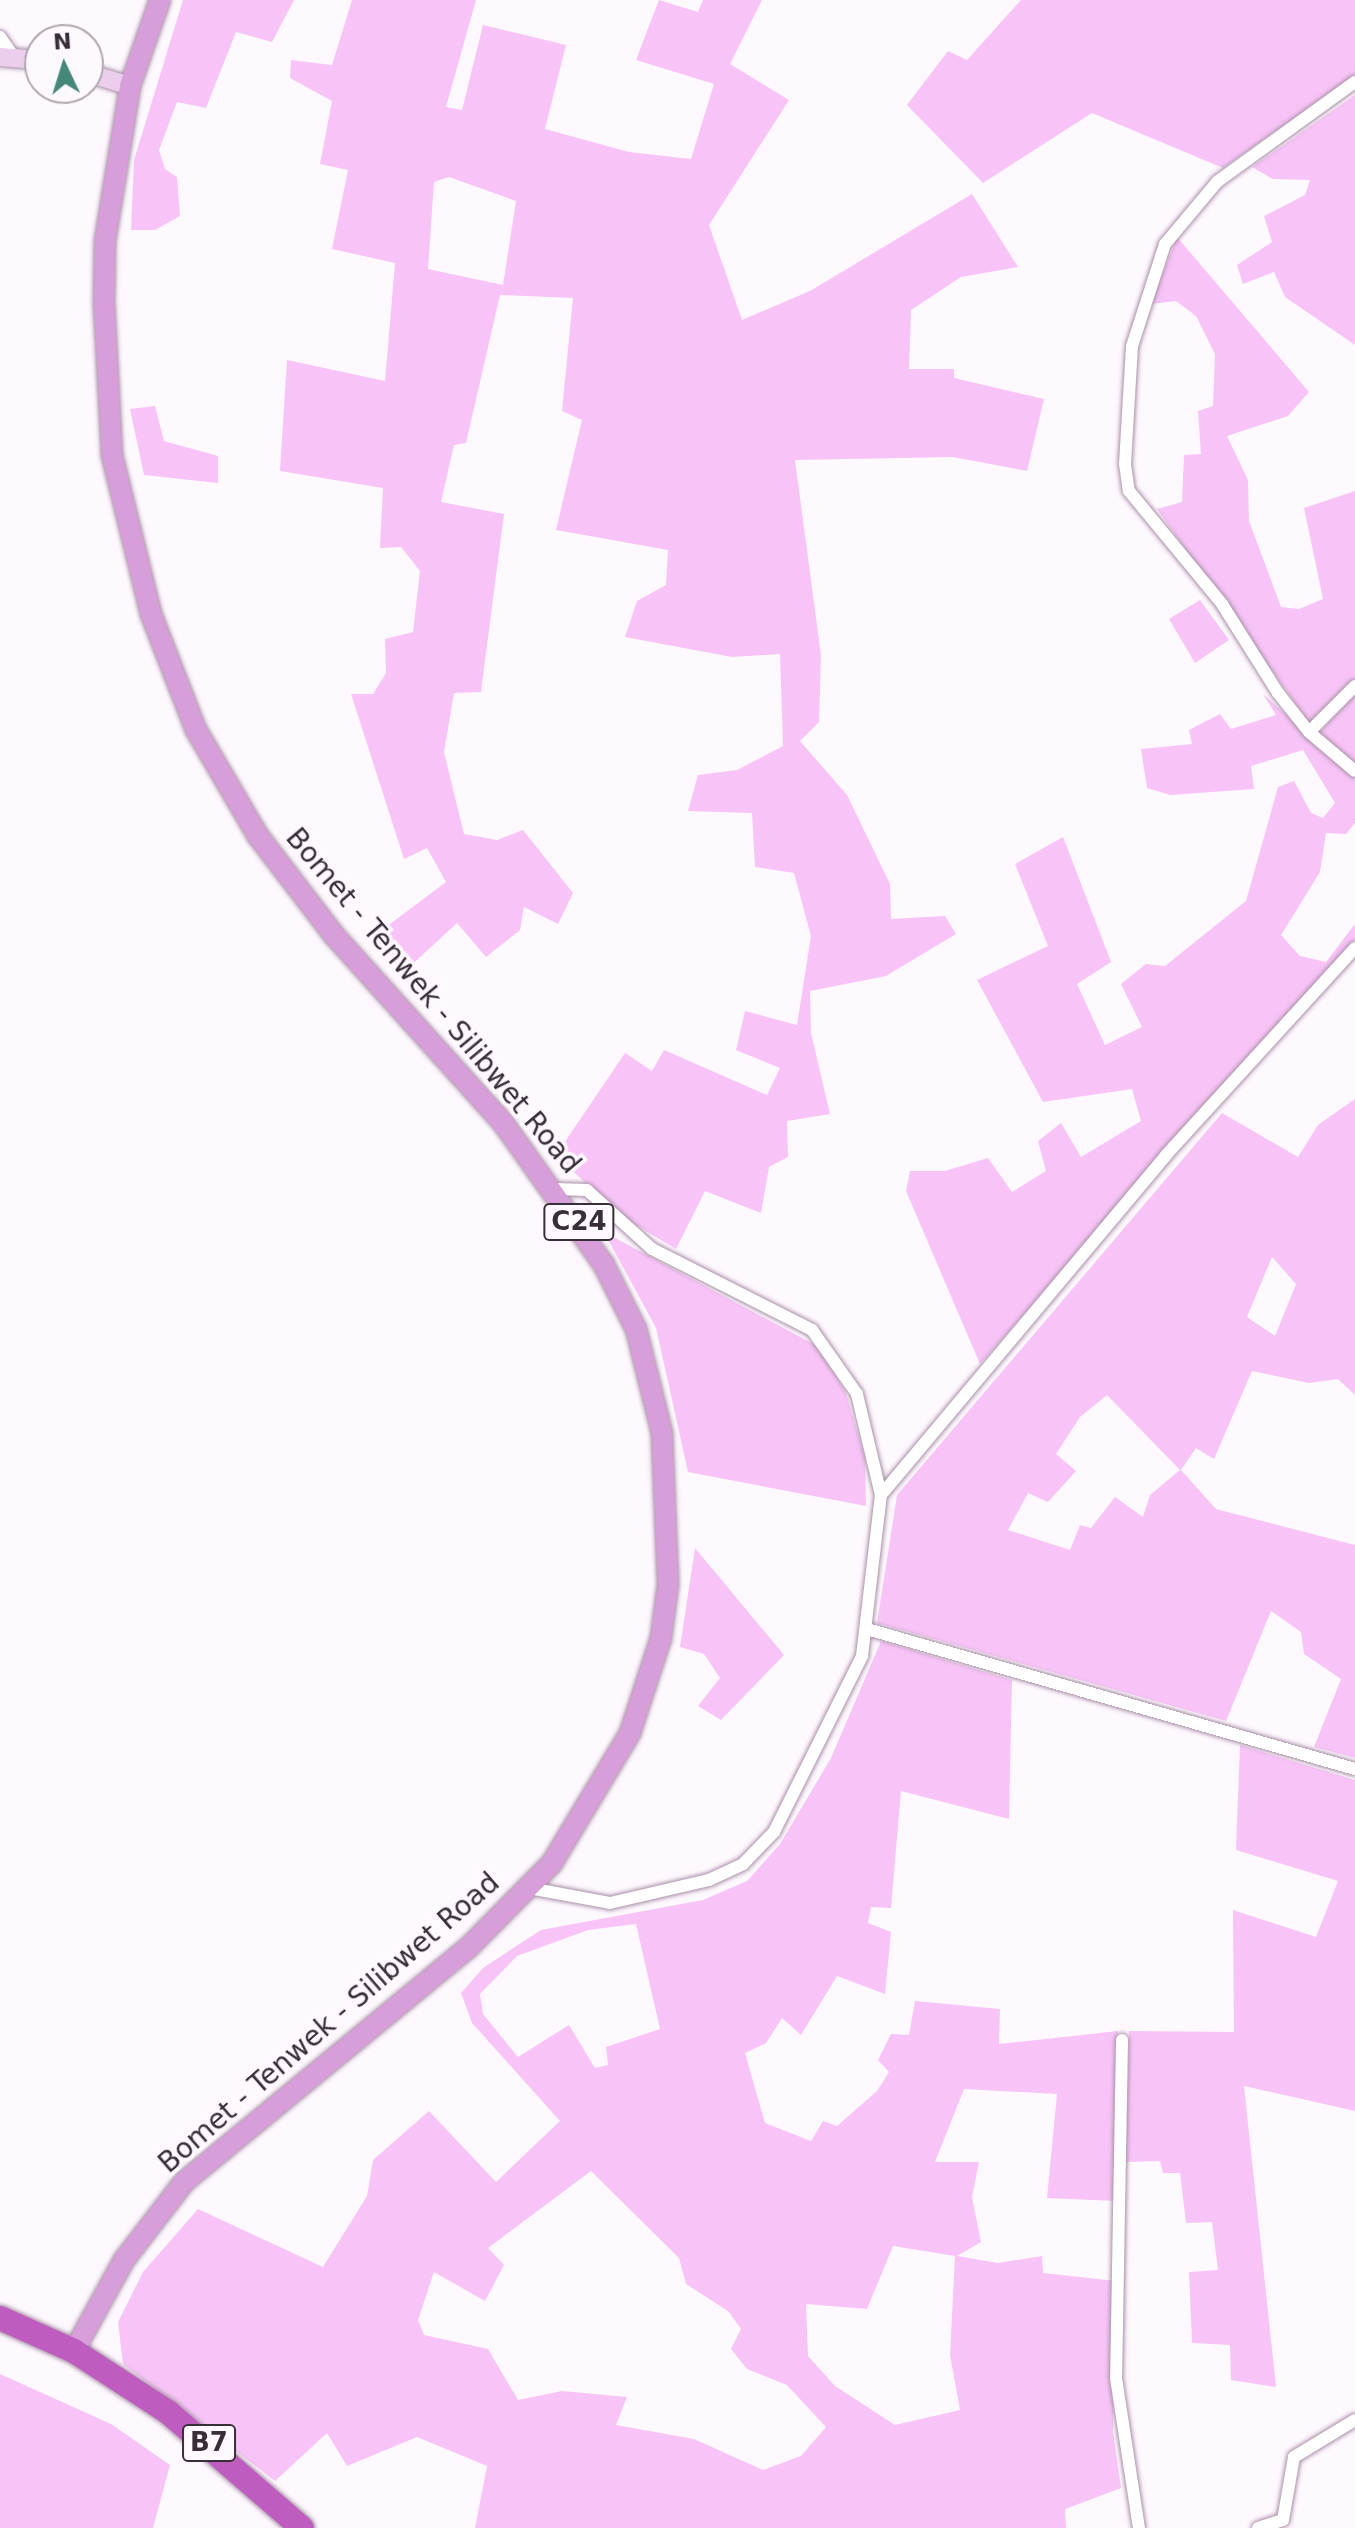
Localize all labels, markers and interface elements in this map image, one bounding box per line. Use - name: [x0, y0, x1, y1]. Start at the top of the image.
- north arrow: [24, 24, 104, 104]
- text: N: [52, 28, 72, 55]
- street label: Bomet - Tenwek - Silibwet Road: [279, 822, 587, 1180]
- road number: C24: [543, 1200, 615, 1244]
- street label: Bomet - Tenwek - Silibwet Road: [152, 1866, 506, 2180]
- road number: B7: [181, 2421, 237, 2465]

